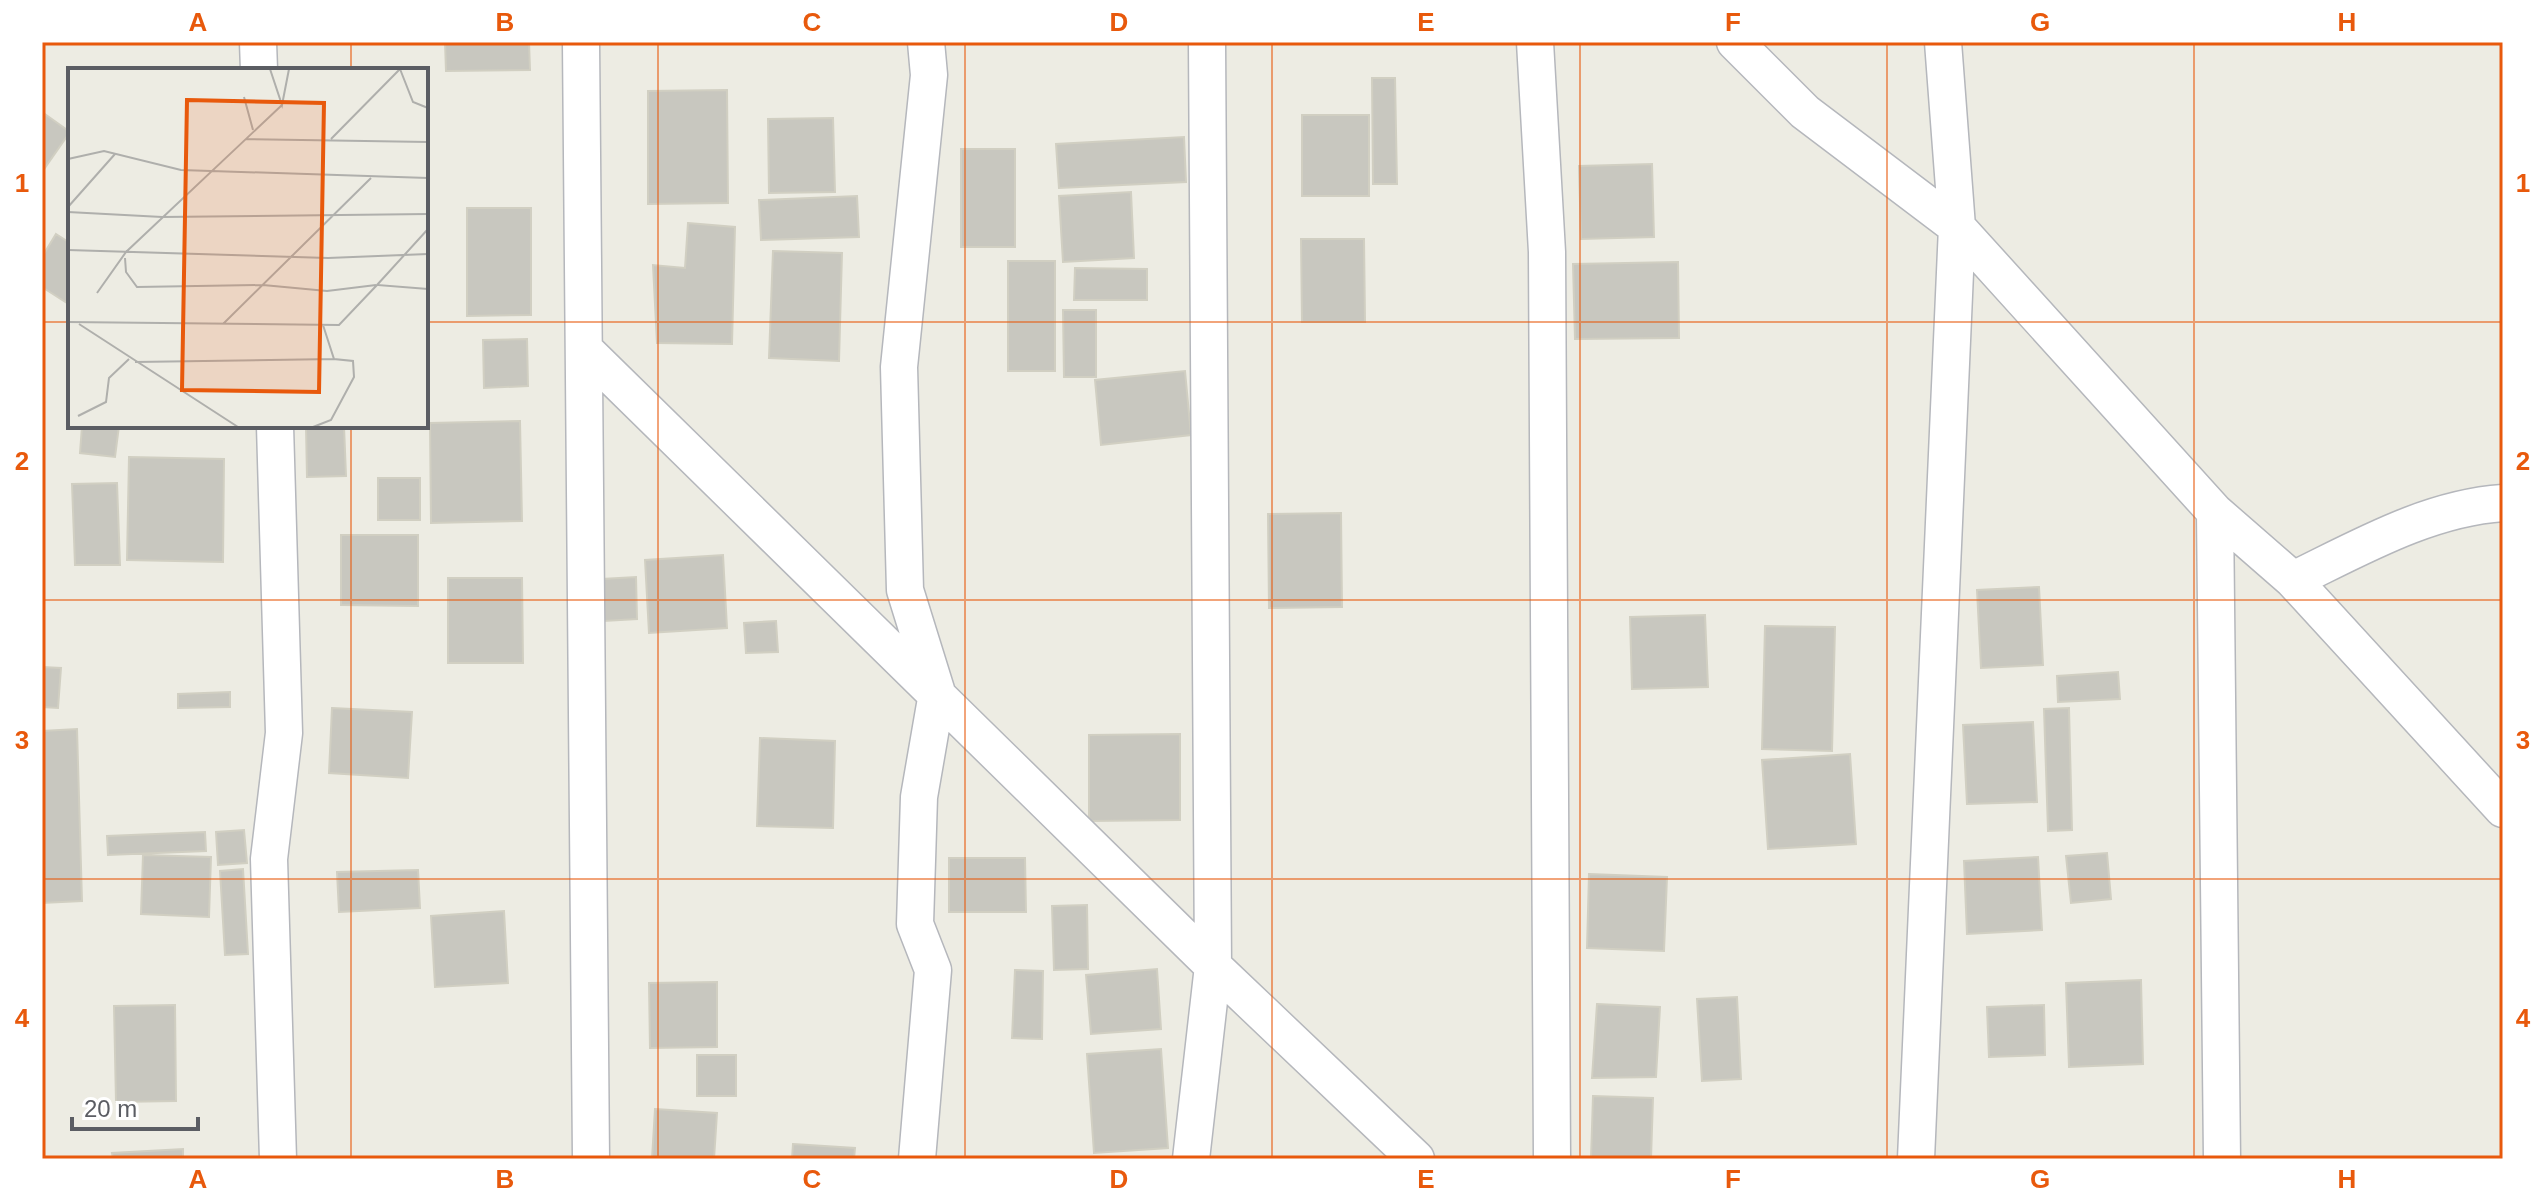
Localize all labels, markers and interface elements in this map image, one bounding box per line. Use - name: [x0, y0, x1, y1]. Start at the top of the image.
- text: A: [189, 7, 208, 37]
- text: B: [496, 7, 514, 37]
- text: C: [803, 7, 822, 37]
- text: D: [1110, 7, 1128, 37]
- text: E: [1417, 7, 1435, 37]
- text: F: [1725, 7, 1741, 37]
- text: G: [2030, 7, 2050, 37]
- text: H: [2338, 7, 2356, 37]
- inset map: [68, 68, 428, 428]
- text: 1: [15, 168, 29, 198]
- text: 1: [2516, 168, 2530, 198]
- text: 2: [15, 446, 29, 476]
- text: 2: [2516, 446, 2530, 476]
- text: 3: [15, 725, 29, 755]
- text: 3: [2516, 725, 2530, 755]
- text: 4: [15, 1003, 30, 1033]
- text: 4: [2516, 1003, 2531, 1033]
- scale bar: [72, 1081, 198, 1131]
- text: 20 m: [84, 1095, 137, 1122]
- text: A: [189, 1164, 208, 1194]
- text: B: [496, 1164, 514, 1194]
- text: C: [803, 1164, 822, 1194]
- text: D: [1110, 1164, 1128, 1194]
- text: E: [1417, 1164, 1435, 1194]
- text: F: [1725, 1164, 1741, 1194]
- text: G: [2030, 1164, 2050, 1194]
- text: H: [2338, 1164, 2356, 1194]

